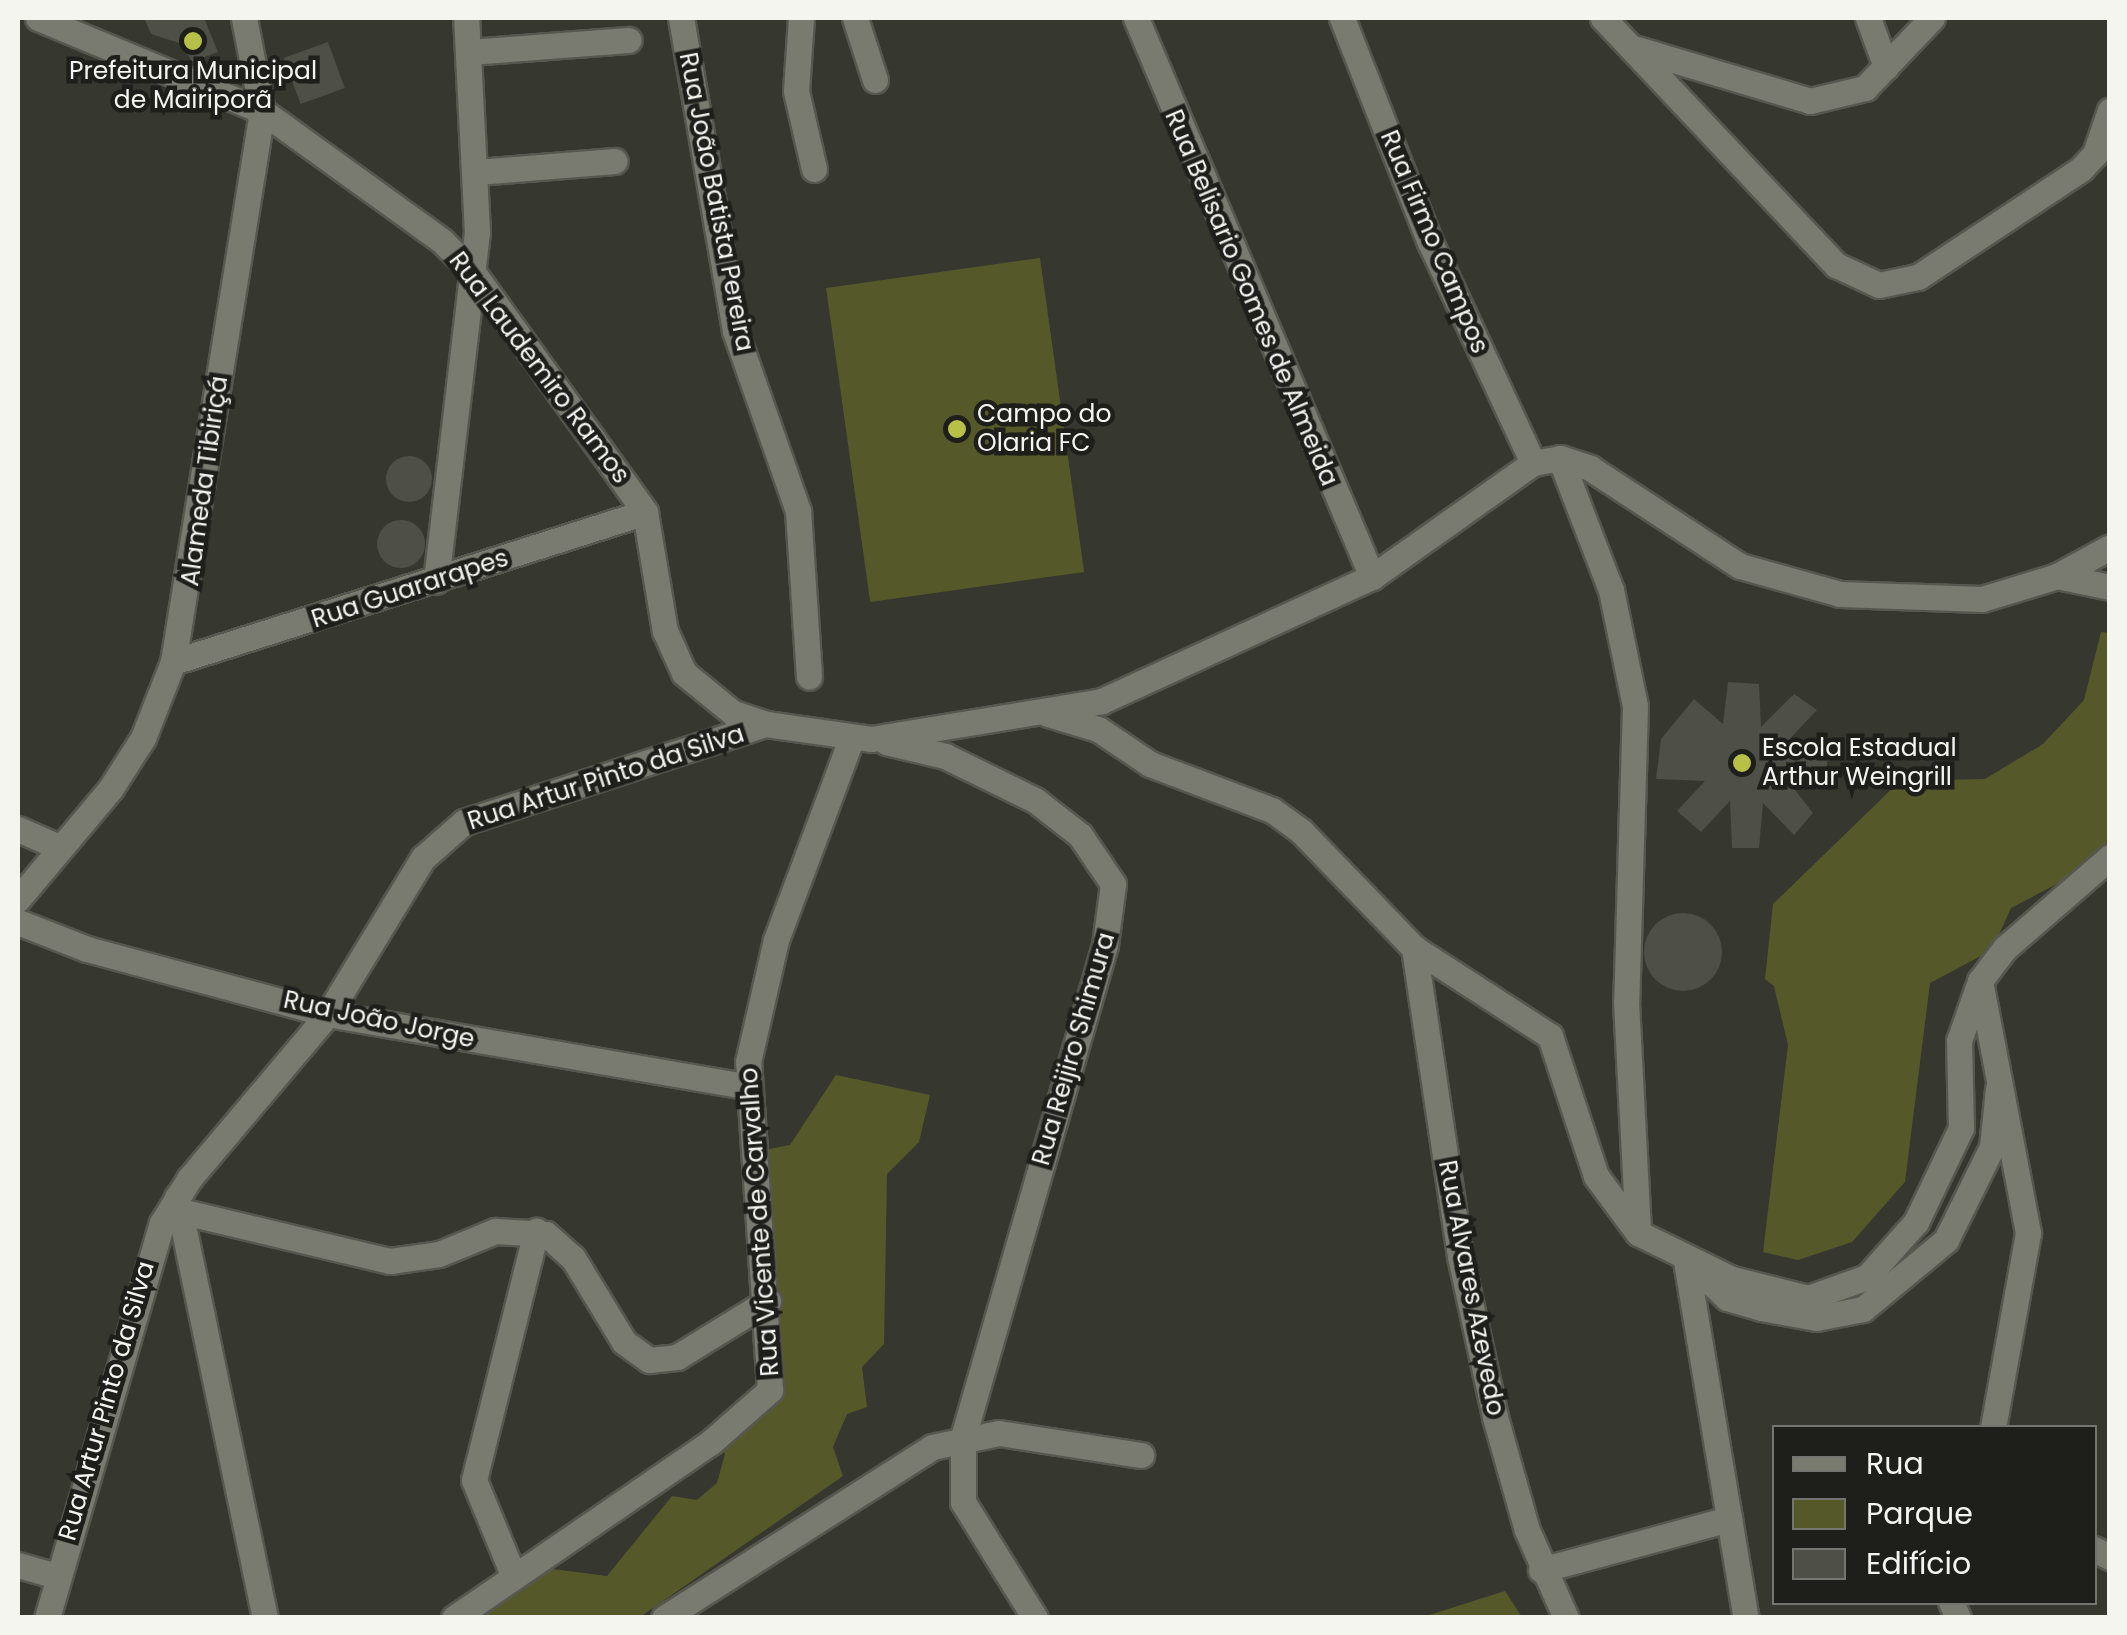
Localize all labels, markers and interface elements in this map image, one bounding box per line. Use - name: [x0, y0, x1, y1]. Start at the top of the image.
- marker: Prefeitura Municipal de Mairiporã: [182, 30, 204, 52]
- street label: Rua João Batista Pereira: [672, 50, 760, 354]
- place label: Prefeitura Municipal de Mairiporã: [69, 57, 317, 116]
- street label: Rua Belisario Gomes de Almeida: [1158, 105, 1344, 491]
- street label: Rua Firmo Campos: [1373, 126, 1495, 358]
- street label: Rua Laudemiro Ramos: [442, 246, 636, 490]
- street label: Alameda Tibiriçá: [175, 374, 235, 588]
- place label: Campo do Olaria FC: [977, 400, 1111, 459]
- marker: Campo do Olaria FC: [946, 418, 968, 440]
- street label: Rua Guararapes: [308, 543, 512, 635]
- street label: Rua Artur Pinto da Silva: [464, 719, 748, 837]
- place label: Escola Estadual Arthur Weingrill: [1762, 734, 1957, 793]
- marker: Escola Estadual Arthur Weingrill: [1731, 752, 1753, 774]
- street label: Rua Reijiro Shimura: [1026, 929, 1122, 1169]
- street label: Rua João Jorge: [281, 985, 477, 1055]
- street label: Rua Vicente de Carvalho: [734, 1067, 786, 1377]
- street label: Rua Alvares Azevedo: [1432, 1158, 1510, 1418]
- street label: Rua Artur Pinto da Silva: [53, 1258, 161, 1544]
- legend: [1772, 1425, 2097, 1605]
- text: Rua: [1866, 1442, 1924, 1485]
- text: Parque: [1866, 1492, 1973, 1535]
- text: Edifício: [1866, 1542, 1971, 1585]

